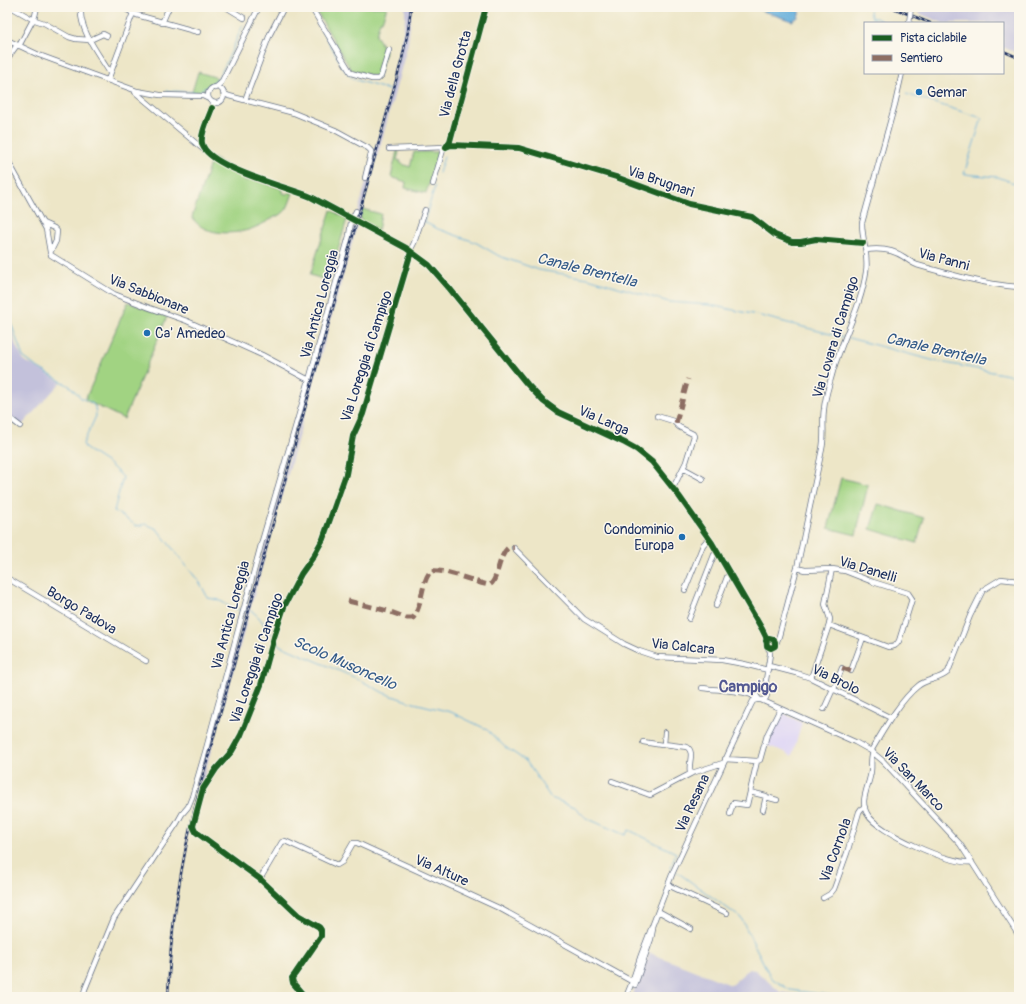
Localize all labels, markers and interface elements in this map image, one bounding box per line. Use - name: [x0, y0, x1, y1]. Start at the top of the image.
- legend: [864, 22, 1004, 74]
- street label: Via della Grotta: [436, 29, 475, 120]
- text: Pista ciclabile: [900, 31, 967, 46]
- text: Sentiero: [900, 51, 943, 66]
- place label: Gemar: [927, 84, 967, 101]
- marker: Gemar: [914, 87, 924, 97]
- street label: Via Brugnari: [625, 162, 697, 201]
- street label: Via Panni: [917, 245, 972, 275]
- street label: Via Antica Loreggia: [297, 248, 342, 361]
- water label: Canale Brentella: [535, 249, 640, 292]
- street label: Via Sabbionare: [106, 271, 191, 318]
- street label: Via Lovara di Campigo: [809, 274, 862, 400]
- street label: Via Loreggia di Campigo: [337, 288, 396, 424]
- place label: Ca' Amedeo: [155, 325, 226, 342]
- marker: Ca' Amedeo: [142, 328, 152, 338]
- water label: Canale Brentella: [884, 329, 989, 370]
- street label: Via Larga: [576, 402, 632, 439]
- place label: Condominio Europa: [604, 521, 674, 554]
- marker: Condominio Europa: [677, 532, 687, 542]
- street label: Via Danelli: [837, 553, 899, 586]
- street label: Via Antica Loreggia: [208, 559, 253, 672]
- street label: Borgo Padova: [44, 583, 120, 638]
- street label: Via Loreggia di Campigo: [226, 590, 287, 726]
- water label: Scolo Musoncello: [290, 632, 400, 695]
- street label: Via Calcara: [650, 635, 716, 658]
- street label: Via Brolo: [809, 661, 863, 699]
- district label: Campigo: [719, 677, 778, 697]
- street label: Via San Marco: [879, 744, 949, 815]
- street label: Via Resana: [672, 771, 713, 835]
- street label: Via Cornola: [816, 816, 855, 885]
- street label: Via Alture: [412, 851, 471, 890]

